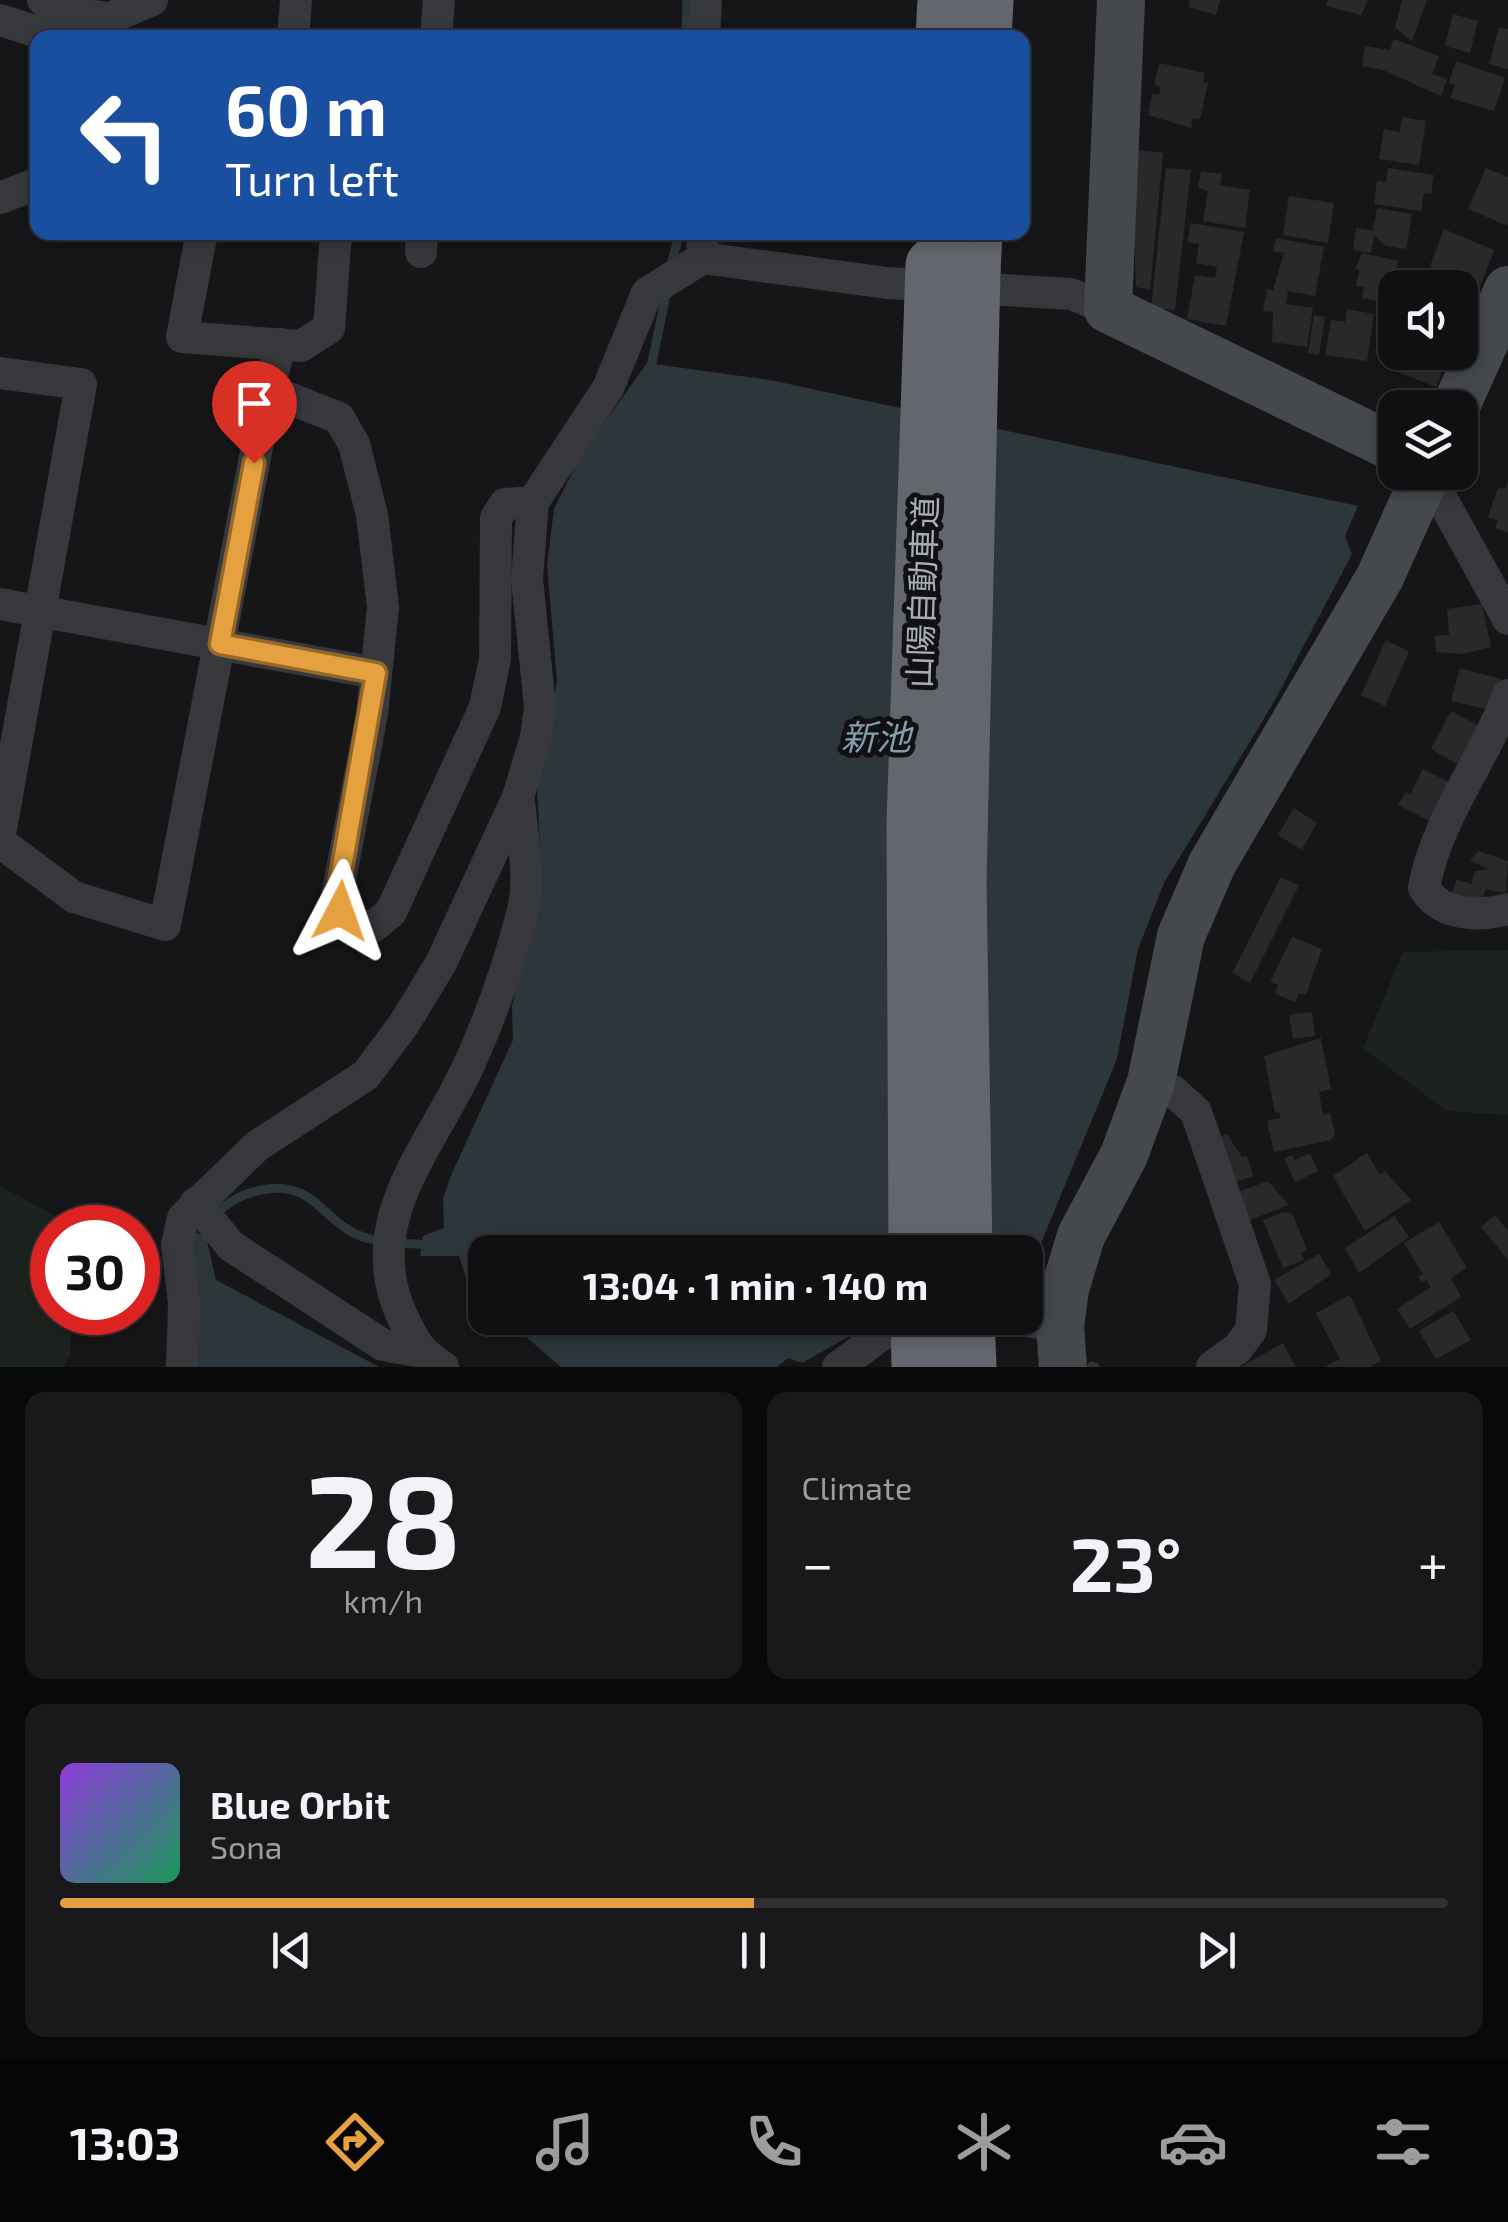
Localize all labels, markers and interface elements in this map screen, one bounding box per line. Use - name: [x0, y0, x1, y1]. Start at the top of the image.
- text: 60 m: [225, 66, 387, 150]
- icon: left: [60, 70, 190, 200]
- text: Turn left: [225, 151, 399, 205]
- map controls: [1378, 270, 1478, 490]
- button: sound: [1378, 270, 1478, 370]
- pin: [212, 361, 297, 464]
- icon: arrive: [227, 376, 282, 431]
- button: layers: [1378, 390, 1478, 490]
- street label: 山陽自動車道: [899, 495, 943, 689]
- water label: 新池: [841, 715, 914, 757]
- position arrow: [288, 859, 392, 963]
- speed limit sign: 30: [30, 1205, 160, 1335]
- text: 13:04 · 1 min · 140 m: [583, 1262, 928, 1308]
- text: 28: [305, 1438, 462, 1594]
- text: Climate: [802, 1468, 912, 1506]
- text: 23°: [1070, 1517, 1182, 1607]
- text: −: [802, 1529, 834, 1595]
- text: +: [1418, 1529, 1448, 1595]
- text: km/h: [344, 1581, 423, 1619]
- text: Blue Orbit: [210, 1781, 390, 1827]
- text: Sona: [210, 1827, 282, 1865]
- icon: previous: [264, 1923, 319, 1978]
- icon: pause: [726, 1923, 781, 1978]
- icon: next: [1189, 1923, 1244, 1978]
- icon: directions: [320, 2107, 390, 2177]
- icon: music: [530, 2107, 600, 2177]
- icon: phone: [739, 2107, 809, 2177]
- icon: climate: [949, 2107, 1019, 2177]
- icon: car: [1158, 2107, 1228, 2177]
- icon: filters: [1368, 2107, 1438, 2177]
- text: 13:03: [70, 2115, 180, 2169]

